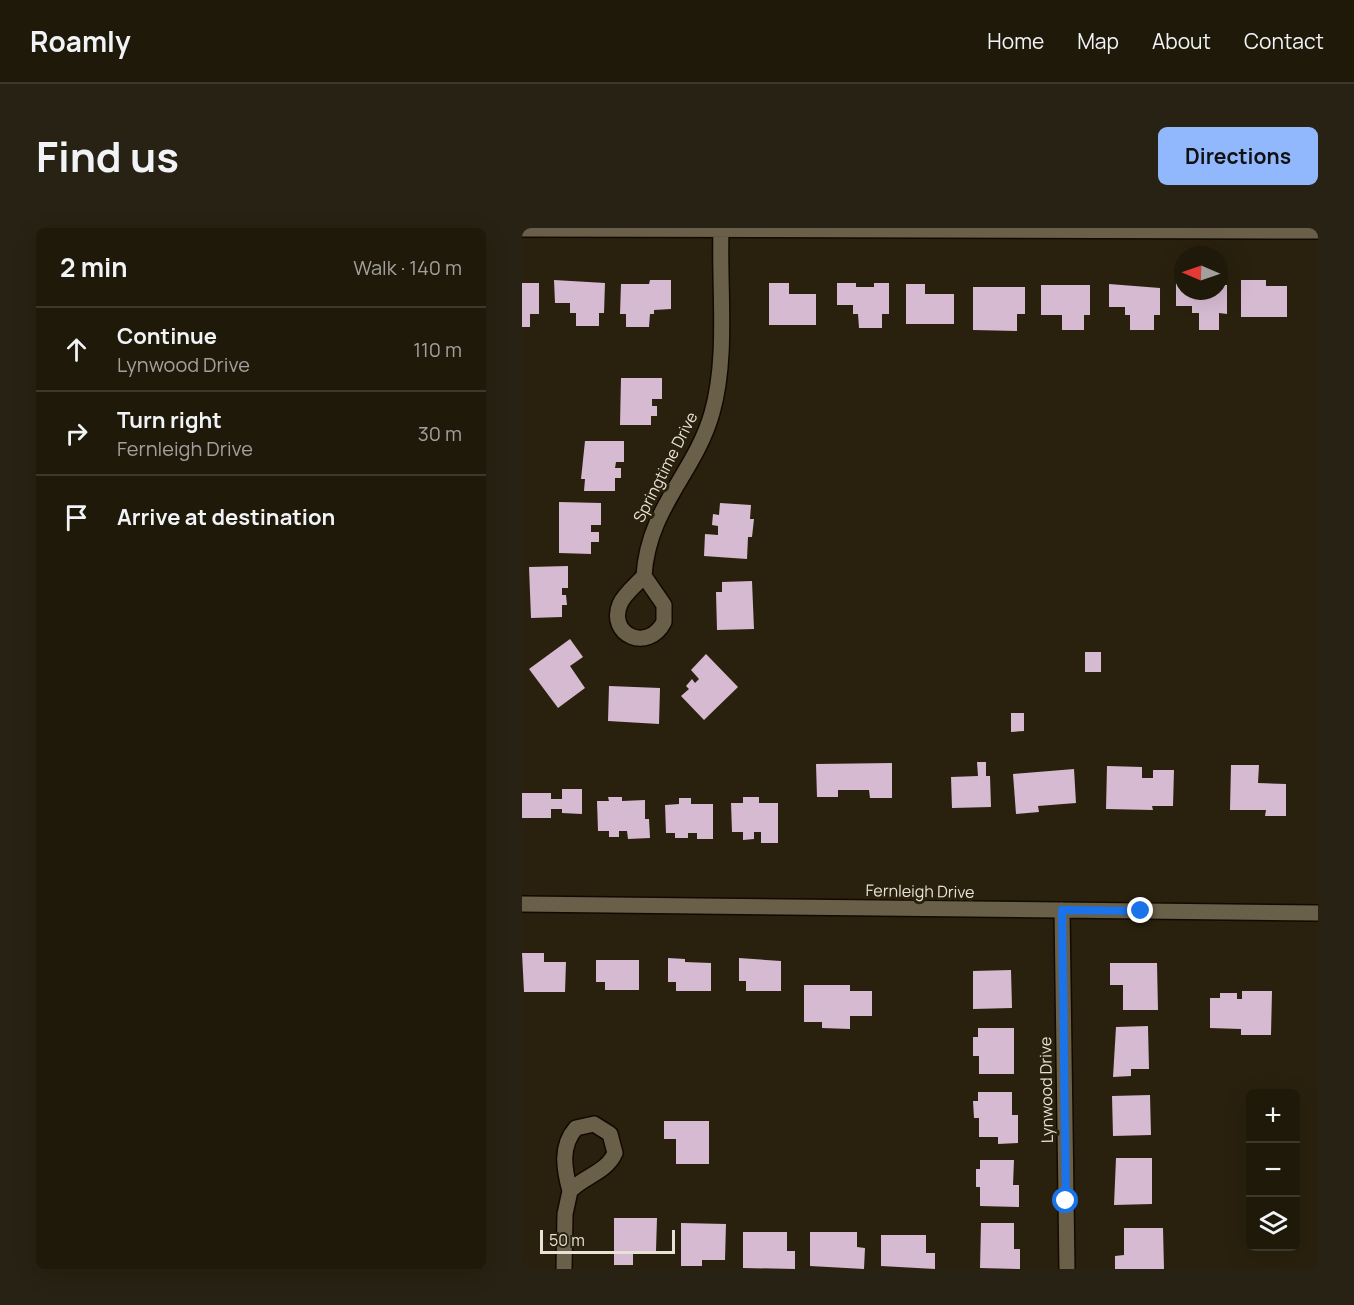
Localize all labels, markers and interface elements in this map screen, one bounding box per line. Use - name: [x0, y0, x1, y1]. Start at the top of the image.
- text: Roamly: [30, 22, 131, 60]
- text: Home: [987, 27, 1044, 55]
- text: Map: [1077, 27, 1119, 55]
- text: About: [1152, 27, 1211, 55]
- text: Contact: [1244, 27, 1324, 55]
- text: Find us: [36, 127, 179, 185]
- button: Directions: [1158, 127, 1318, 185]
- north arrow: [1174, 246, 1228, 300]
- text: 2 min: [60, 249, 128, 285]
- text: Walk · 140 m: [353, 254, 462, 281]
- text: Continue: [117, 321, 217, 351]
- icon: ahead: [60, 333, 93, 366]
- text: 110 m: [413, 336, 462, 363]
- text: Lynwood Drive: [117, 351, 250, 378]
- text: Turn right: [117, 405, 222, 435]
- street label: Springtime Drive: [628, 408, 702, 526]
- icon: right: [60, 417, 93, 450]
- text: 30 m: [418, 420, 462, 447]
- text: Fernleigh Drive: [117, 435, 253, 462]
- icon: arrive: [60, 501, 93, 534]
- text: Arrive at destination: [117, 502, 335, 532]
- street label: Fernleigh Drive: [865, 879, 975, 903]
- route end: [1127, 897, 1153, 923]
- street label: Lynwood Drive: [1034, 1037, 1058, 1143]
- map controls: [1246, 1089, 1300, 1251]
- button: +: [1246, 1089, 1300, 1143]
- button: −: [1246, 1143, 1300, 1197]
- route start: [1052, 1187, 1078, 1213]
- button: layers: [1246, 1197, 1300, 1251]
- scale bar: [540, 1227, 675, 1254]
- text: 50 m: [549, 1229, 585, 1251]

